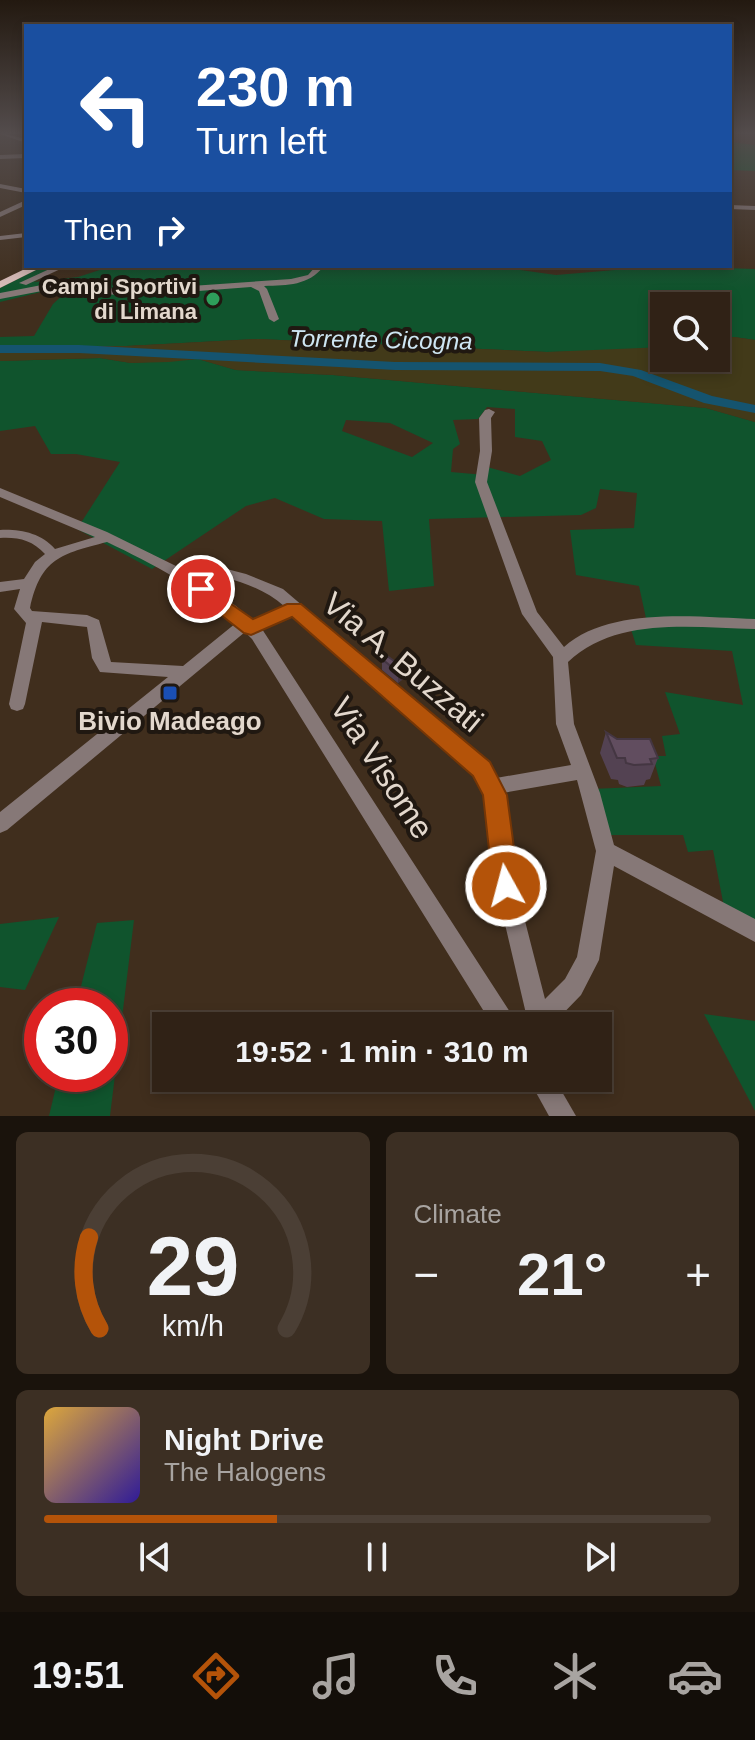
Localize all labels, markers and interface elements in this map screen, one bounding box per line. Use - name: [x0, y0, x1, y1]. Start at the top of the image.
- text: 230 m: [196, 55, 355, 118]
- icon: left: [64, 56, 168, 160]
- text: Turn left: [196, 121, 327, 162]
- icon: right: [148, 208, 192, 252]
- text: Then: [64, 213, 132, 246]
- place label: Campi Sportivi di Limana: [42, 274, 198, 324]
- marker: Campi Sportivi di Limana: [204, 290, 222, 308]
- map controls: [650, 292, 730, 372]
- button: search: [650, 292, 730, 372]
- water label: Torrente Cicogna: [289, 324, 473, 355]
- pin: [167, 555, 235, 623]
- icon: arrive: [179, 567, 223, 611]
- street label: Via A. Buzzati: [316, 585, 490, 739]
- marker: Bivio Madeago: [161, 684, 179, 702]
- street label: Via Visome: [323, 691, 441, 845]
- place label: Bivio Madeago: [78, 706, 262, 736]
- position arrow: [464, 844, 548, 928]
- speed limit sign: 30: [24, 988, 128, 1092]
- text: 19:52 · 1 min · 310 m: [235, 1035, 529, 1068]
- text: Climate: [414, 1199, 502, 1229]
- text: 29: [146, 1220, 239, 1313]
- text: 21°: [517, 1241, 608, 1308]
- text: −: [414, 1250, 439, 1299]
- text: +: [685, 1250, 711, 1299]
- text: km/h: [162, 1310, 224, 1342]
- text: Night Drive: [164, 1423, 324, 1456]
- text: The Halogens: [164, 1457, 326, 1487]
- icon: previous: [133, 1535, 177, 1579]
- icon: pause: [355, 1535, 399, 1579]
- icon: next: [578, 1535, 622, 1579]
- icon: directions: [188, 1648, 244, 1704]
- icon: music: [308, 1648, 364, 1704]
- icon: phone: [427, 1648, 483, 1704]
- icon: climate: [547, 1648, 603, 1704]
- icon: car: [667, 1648, 723, 1704]
- text: 19:51: [32, 1655, 124, 1696]

